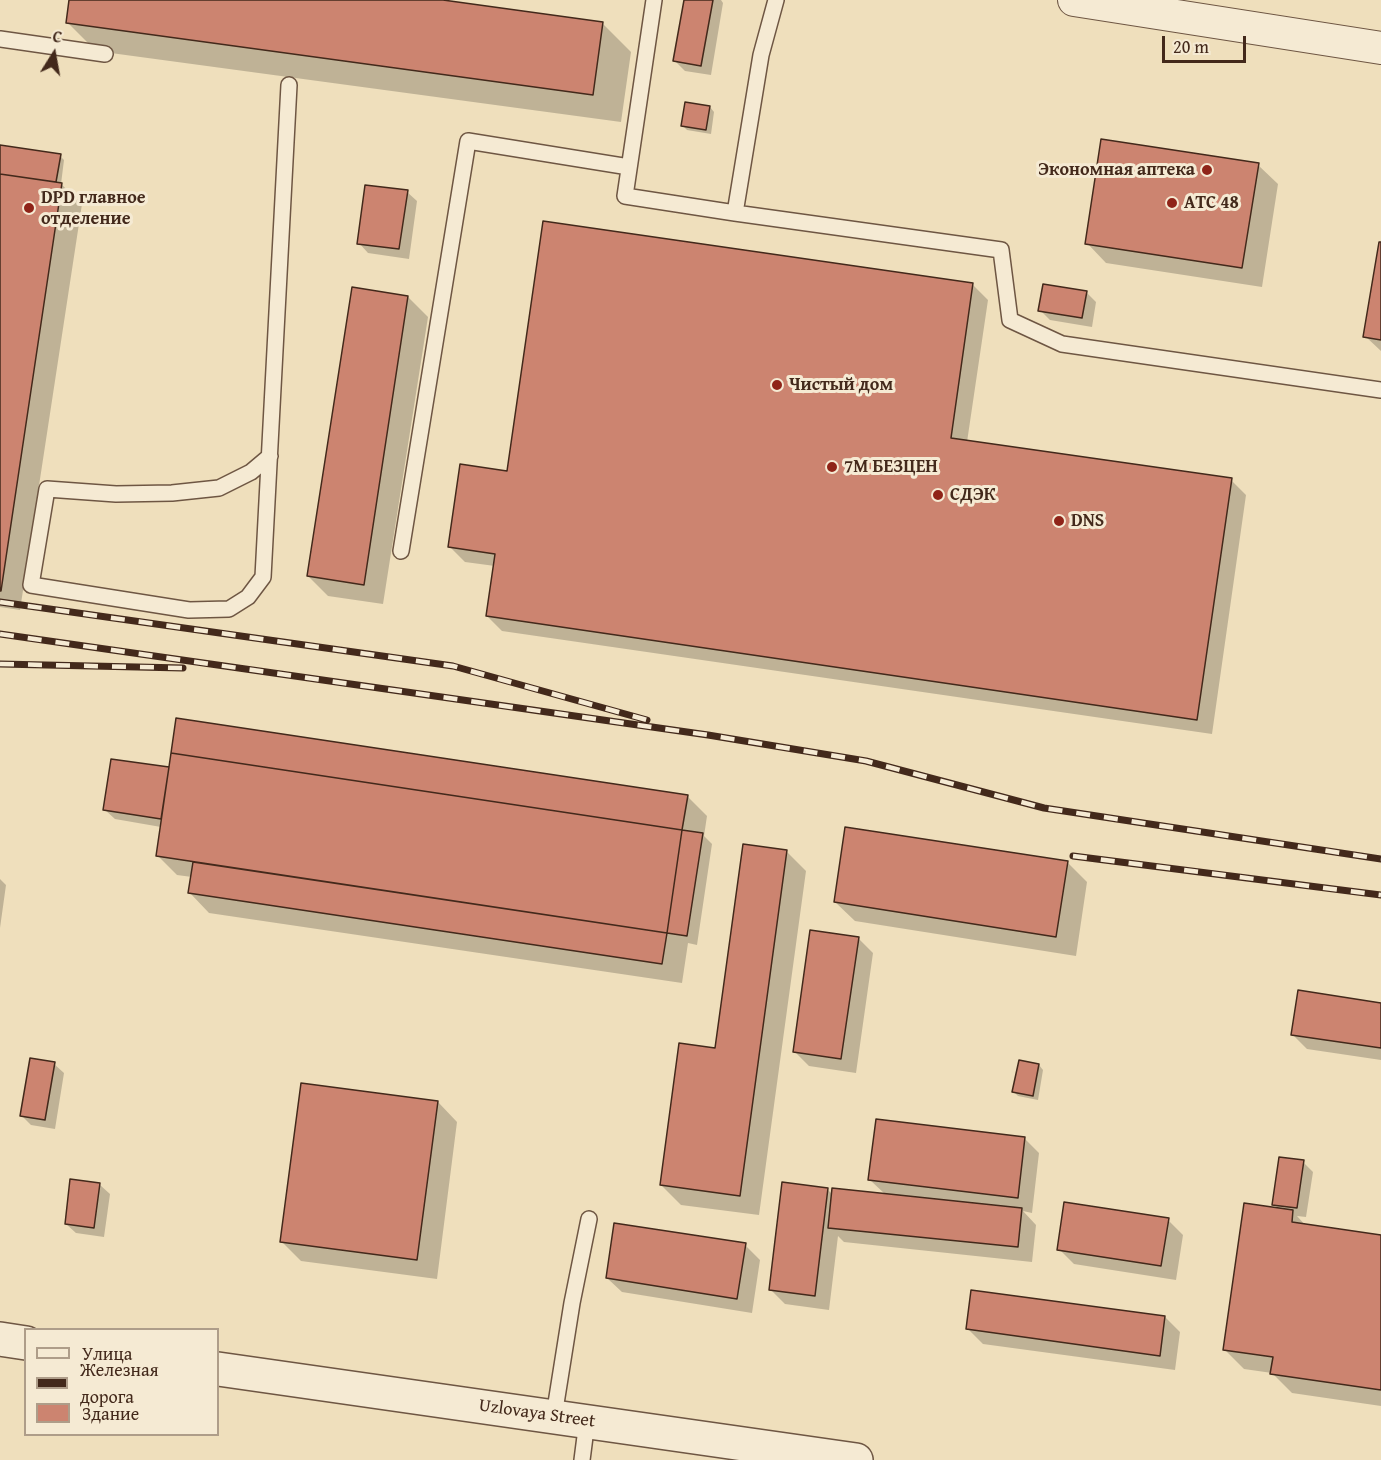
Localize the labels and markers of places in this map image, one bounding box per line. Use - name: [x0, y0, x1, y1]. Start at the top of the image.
- place label: Экономная аптека: [1038, 159, 1195, 181]
- marker: Экономная аптека: [1200, 163, 1214, 177]
- place label: DPD главное отделение: [41, 187, 146, 230]
- place label: АТС 48: [1184, 192, 1239, 214]
- marker: АТС 48: [1165, 196, 1179, 210]
- marker: DPD главное отделение: [22, 201, 36, 215]
- place label: Чистый дом: [789, 374, 893, 396]
- marker: Чистый дом: [770, 378, 784, 392]
- place label: 7М БЕЗЦЕН: [844, 456, 938, 478]
- marker: 7М БЕЗЦЕН: [825, 460, 839, 474]
- place label: СДЭК: [950, 484, 996, 506]
- marker: СДЭК: [931, 488, 945, 502]
- place label: DNS: [1071, 510, 1104, 532]
- marker: DNS: [1052, 514, 1066, 528]

